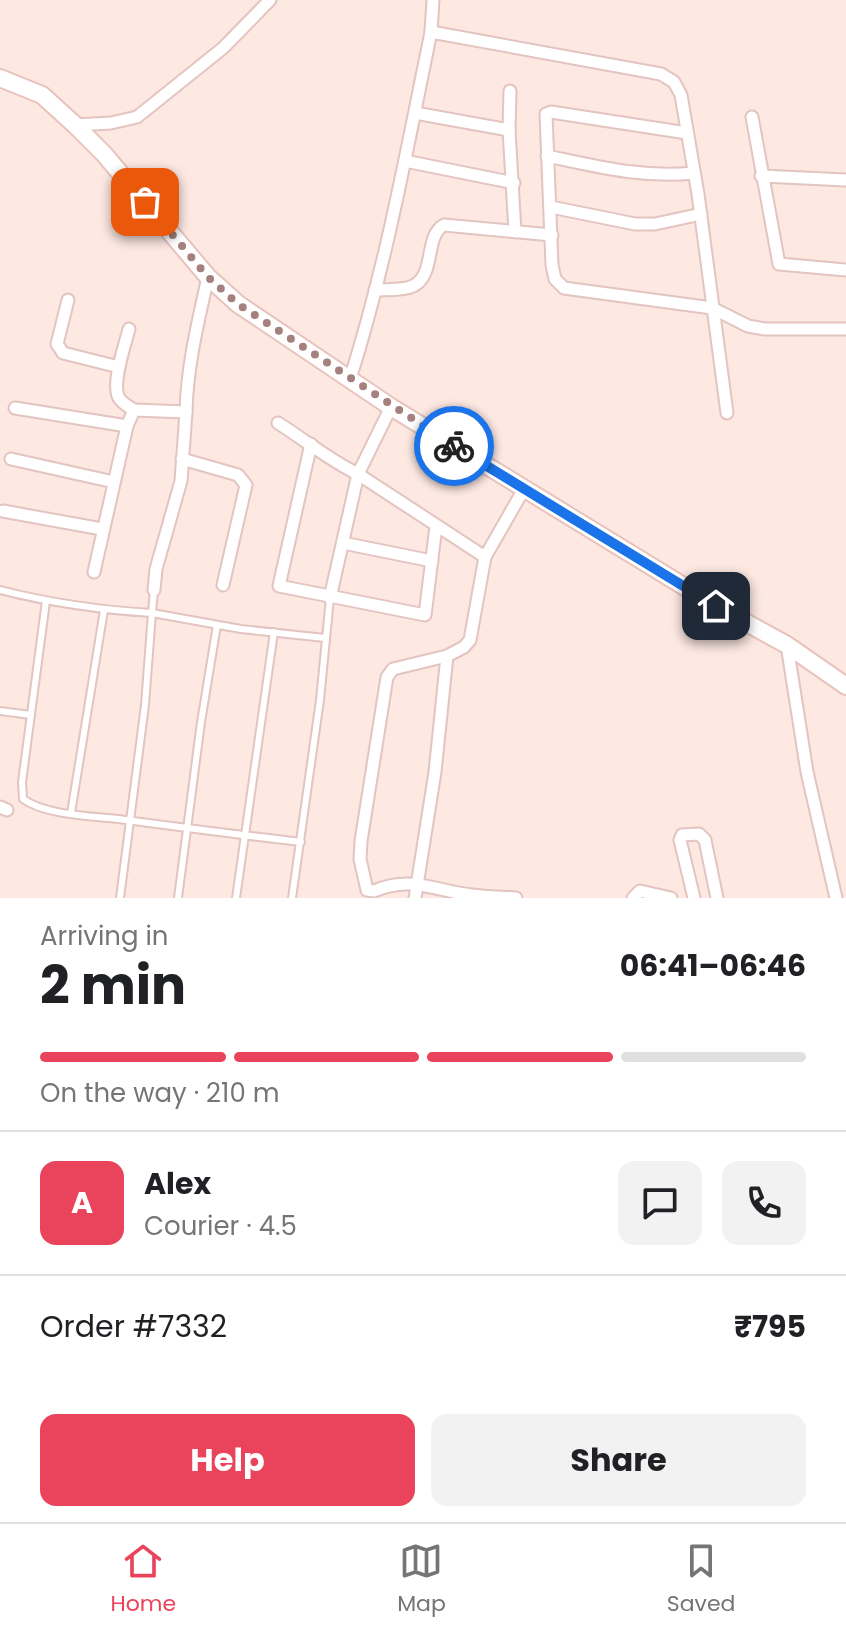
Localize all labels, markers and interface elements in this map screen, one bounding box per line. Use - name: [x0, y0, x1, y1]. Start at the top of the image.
- pin: [111, 168, 179, 236]
- icon: bag: [123, 180, 167, 224]
- courier: [414, 406, 494, 486]
- icon: bike: [432, 424, 476, 468]
- pin: [682, 572, 750, 640]
- icon: home: [694, 584, 738, 628]
- text: Arriving in: [40, 918, 169, 954]
- text: 06:41–06:46: [620, 944, 806, 987]
- text: 2 min: [40, 949, 186, 1022]
- text: On the way · 210 m: [40, 1075, 279, 1111]
- button: chat: [618, 1161, 702, 1245]
- button: phone: [722, 1161, 806, 1245]
- text: Alex: [144, 1162, 211, 1205]
- text: A: [71, 1181, 93, 1224]
- text: Courier · 4.5: [144, 1208, 297, 1244]
- text: Order #7332: [40, 1305, 227, 1348]
- text: ₹795: [734, 1305, 806, 1348]
- button: Help: [40, 1414, 415, 1506]
- button: Share: [431, 1414, 806, 1506]
- tab: Home: [111, 1539, 176, 1620]
- tab: Map: [397, 1539, 446, 1620]
- tab: Saved: [667, 1539, 735, 1620]

